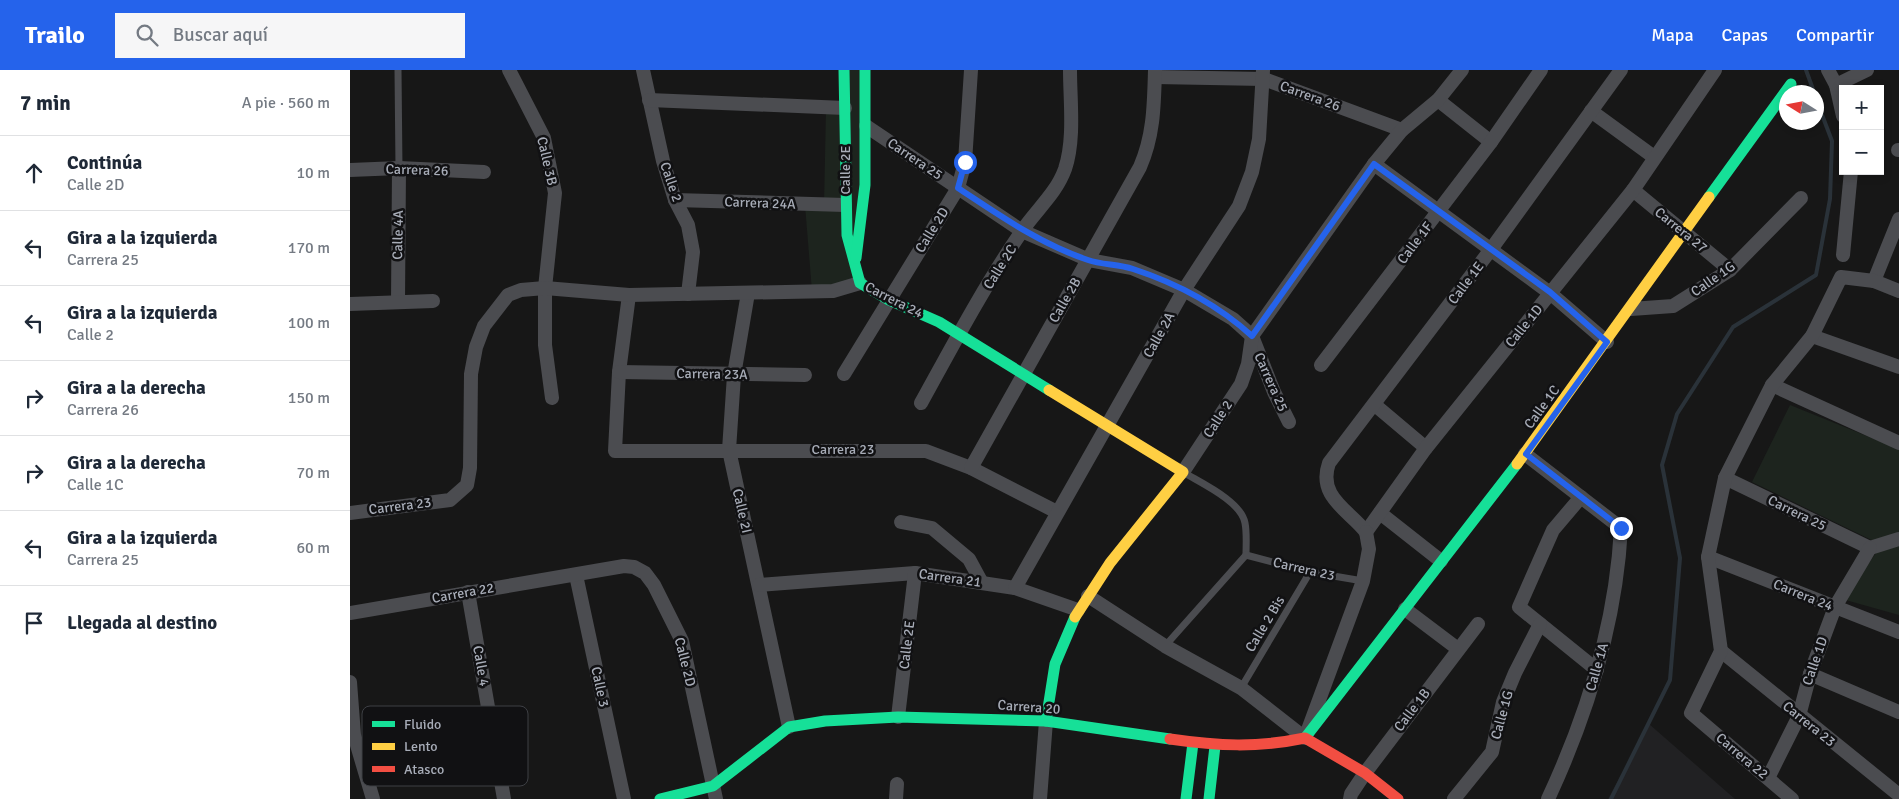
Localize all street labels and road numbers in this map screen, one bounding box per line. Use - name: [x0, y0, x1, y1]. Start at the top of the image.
- street label: Carrera 26: [1278, 77, 1342, 115]
- street label: Carrera 25: [884, 134, 946, 184]
- street label: Calle 3B: [533, 135, 561, 187]
- street label: Calle 2E: [837, 145, 854, 194]
- street label: Carrera 26: [385, 160, 449, 180]
- street label: Calle 2: [656, 160, 686, 204]
- street label: Carrera 24A: [724, 193, 796, 213]
- street label: Calle 2D: [912, 204, 952, 256]
- street label: Carrera 27: [1651, 204, 1711, 256]
- street label: Calle 4A: [389, 210, 407, 260]
- street label: Calle 1F: [1394, 219, 1436, 267]
- street label: Calle 2C: [980, 242, 1020, 292]
- street label: Calle 1E: [1444, 258, 1488, 308]
- street label: Calle 1G: [1688, 258, 1738, 300]
- street label: Calle 2B: [1045, 274, 1085, 326]
- street label: Carrera 24: [862, 278, 926, 322]
- street label: Calle 1D: [1502, 301, 1546, 351]
- street label: Calle 2A: [1140, 309, 1179, 361]
- street label: Carrera 25: [1250, 350, 1292, 414]
- street label: Carrera 23A: [676, 365, 748, 383]
- street label: Calle 1C: [1521, 382, 1563, 432]
- street label: Calle 2: [1200, 397, 1236, 441]
- street label: Carrera 23: [812, 441, 874, 458]
- street label: Calle 2I: [729, 487, 755, 535]
- street label: Carrera 25: [1765, 492, 1829, 534]
- street label: Carrera 23: [368, 494, 432, 518]
- street label: Carrera 23: [1271, 554, 1337, 584]
- street label: Carrera 21: [918, 565, 982, 591]
- street label: Carrera 24: [1771, 575, 1836, 615]
- street label: Carrera 22: [431, 579, 495, 607]
- street label: Calle 2 Bis: [1242, 593, 1288, 655]
- street label: Calle 2E: [896, 620, 918, 670]
- street label: Calle 1D: [1799, 635, 1831, 687]
- street label: Calle 2D: [671, 636, 699, 688]
- street label: Calle 1A: [1582, 640, 1612, 693]
- street label: Calle 4: [469, 644, 493, 688]
- street label: Calle 3: [587, 665, 613, 709]
- street label: Calle 1B: [1390, 685, 1434, 735]
- street label: Calle 1G: [1487, 689, 1517, 741]
- street label: Carrera 20: [997, 696, 1061, 718]
- street label: Carrera 23: [1779, 698, 1839, 750]
- street label: Carrera 22: [1712, 729, 1772, 783]

